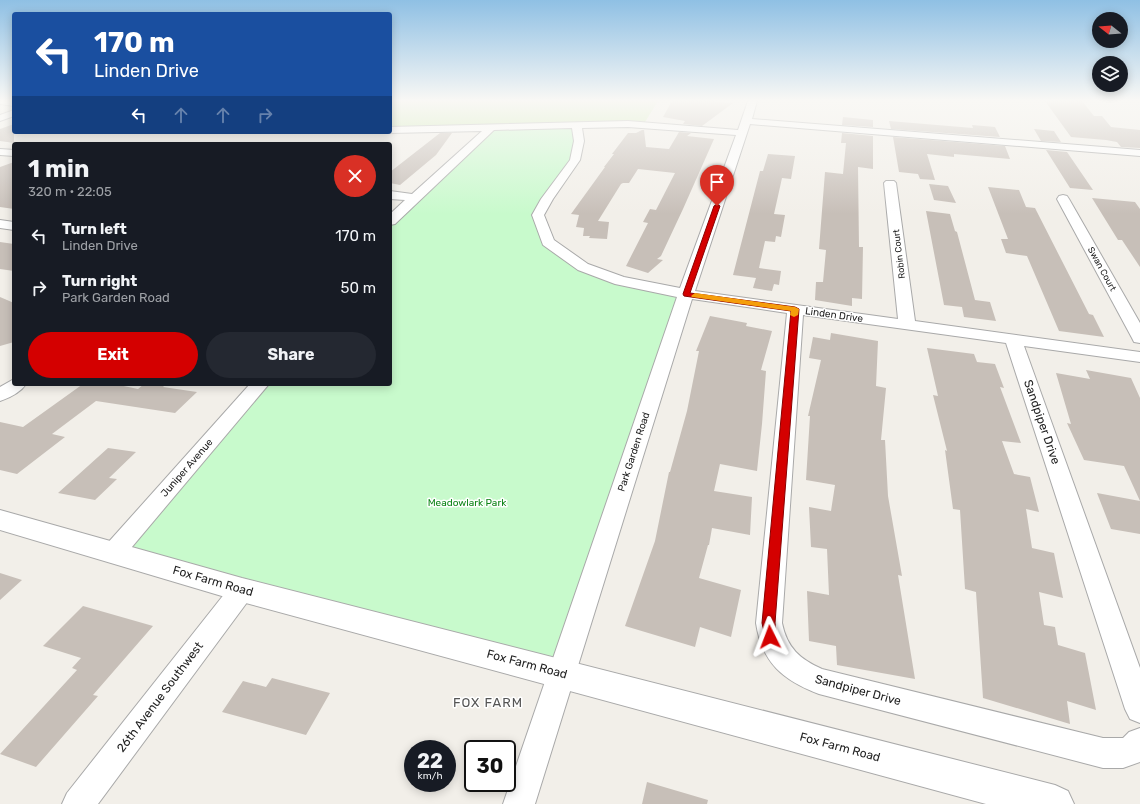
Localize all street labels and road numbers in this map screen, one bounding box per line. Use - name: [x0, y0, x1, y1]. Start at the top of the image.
- street label: Robin Court: [891, 228, 907, 279]
- street label: Swan Court: [1086, 245, 1118, 293]
- street label: Linden Drive: [804, 305, 864, 325]
- street label: Sandpiper Drive: [1021, 378, 1063, 466]
- street label: Park Garden Road: [615, 411, 653, 493]
- street label: Juniper Avenue: [158, 436, 216, 500]
- street label: Fox Farm Road: [171, 563, 255, 599]
- street label: 26th Avenue Southwest: [114, 639, 206, 755]
- street label: Fox Farm Road: [485, 647, 569, 681]
- street label: Sandpiper Drive: [813, 672, 903, 708]
- street label: Fox Farm Road: [798, 730, 882, 764]

